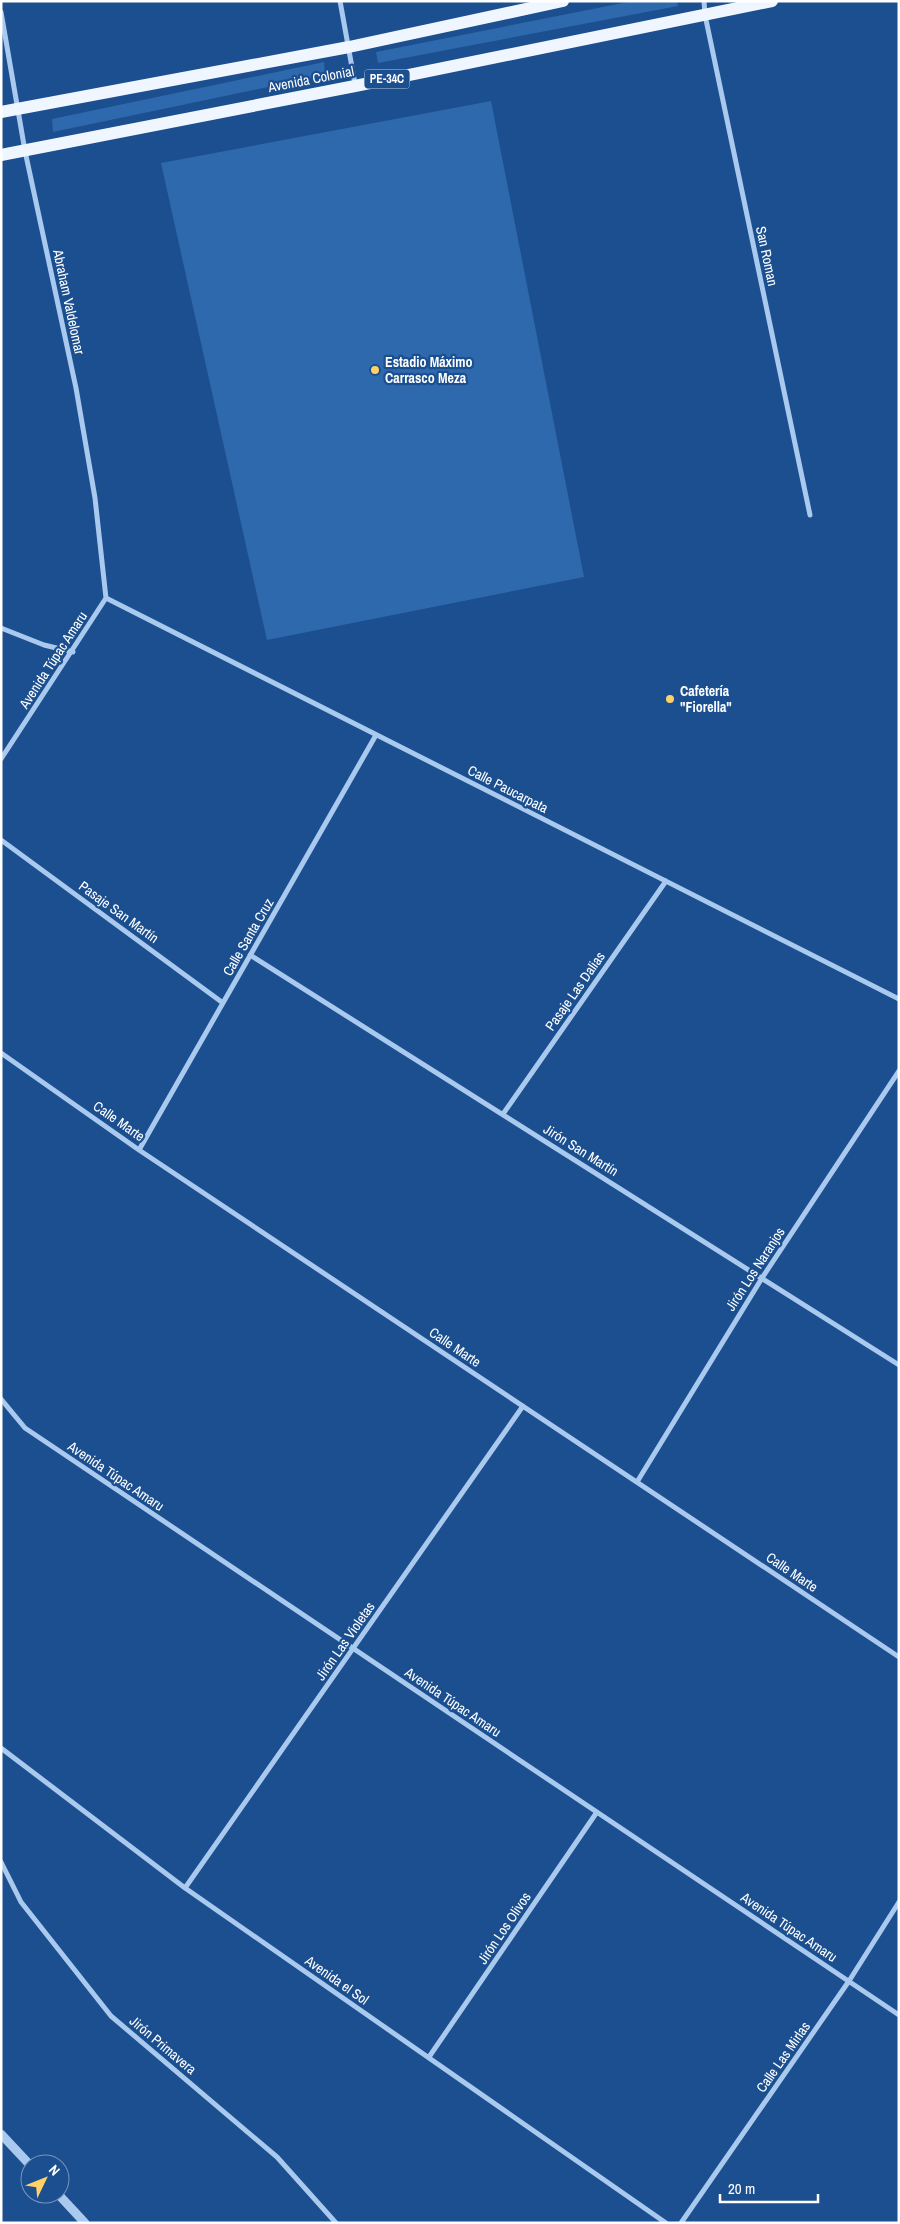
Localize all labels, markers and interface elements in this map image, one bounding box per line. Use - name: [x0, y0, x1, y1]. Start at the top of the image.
- street label: Avenida Colonial: [265, 62, 356, 96]
- road number: PE-34C: [364, 70, 410, 88]
- street label: San Roman: [752, 224, 782, 288]
- street label: Abraham Valdelomar: [49, 247, 89, 356]
- place label: Estadio Máximo Carrasco Meza: [385, 353, 472, 387]
- marker: Estadio Máximo Carrasco Meza: [369, 364, 381, 376]
- street label: Avenida Túpac Amaru: [14, 608, 91, 713]
- place label: Cafetería "Fiorella": [680, 682, 732, 716]
- marker: Cafetería "Fiorella": [664, 693, 676, 705]
- street label: Calle Paucarpata: [465, 761, 552, 817]
- street label: Pasaje San Martín: [76, 877, 162, 947]
- street label: Calle Santa Cruz: [219, 895, 278, 979]
- street label: Pasaje Las Dalias: [541, 948, 609, 1034]
- street label: Calle Marte: [90, 1097, 148, 1145]
- street label: Jirón San Martín: [540, 1120, 622, 1180]
- street label: Jirón Los Naranjos: [721, 1223, 789, 1314]
- street label: Calle Marte: [426, 1323, 484, 1371]
- street label: Avenida Túpac Amaru: [64, 1437, 168, 1515]
- street label: Calle Marte: [763, 1548, 821, 1596]
- street label: Jirón Las Violetas: [311, 1598, 379, 1684]
- street label: Avenida Túpac Amaru: [401, 1663, 505, 1741]
- street label: Jirón Los Olivos: [473, 1888, 535, 1967]
- street label: Avenida Túpac Amaru: [737, 1888, 841, 1966]
- street label: Avenida el Sol: [301, 1951, 372, 2009]
- street label: Jirón Primavera: [126, 2012, 201, 2079]
- street label: Calle Las Mirlas: [752, 2018, 814, 2096]
- north arrow: [20, 2154, 70, 2204]
- text: N: [45, 2161, 64, 2179]
- scale bar: [720, 2172, 818, 2204]
- text: 20 m: [728, 2178, 755, 2199]

